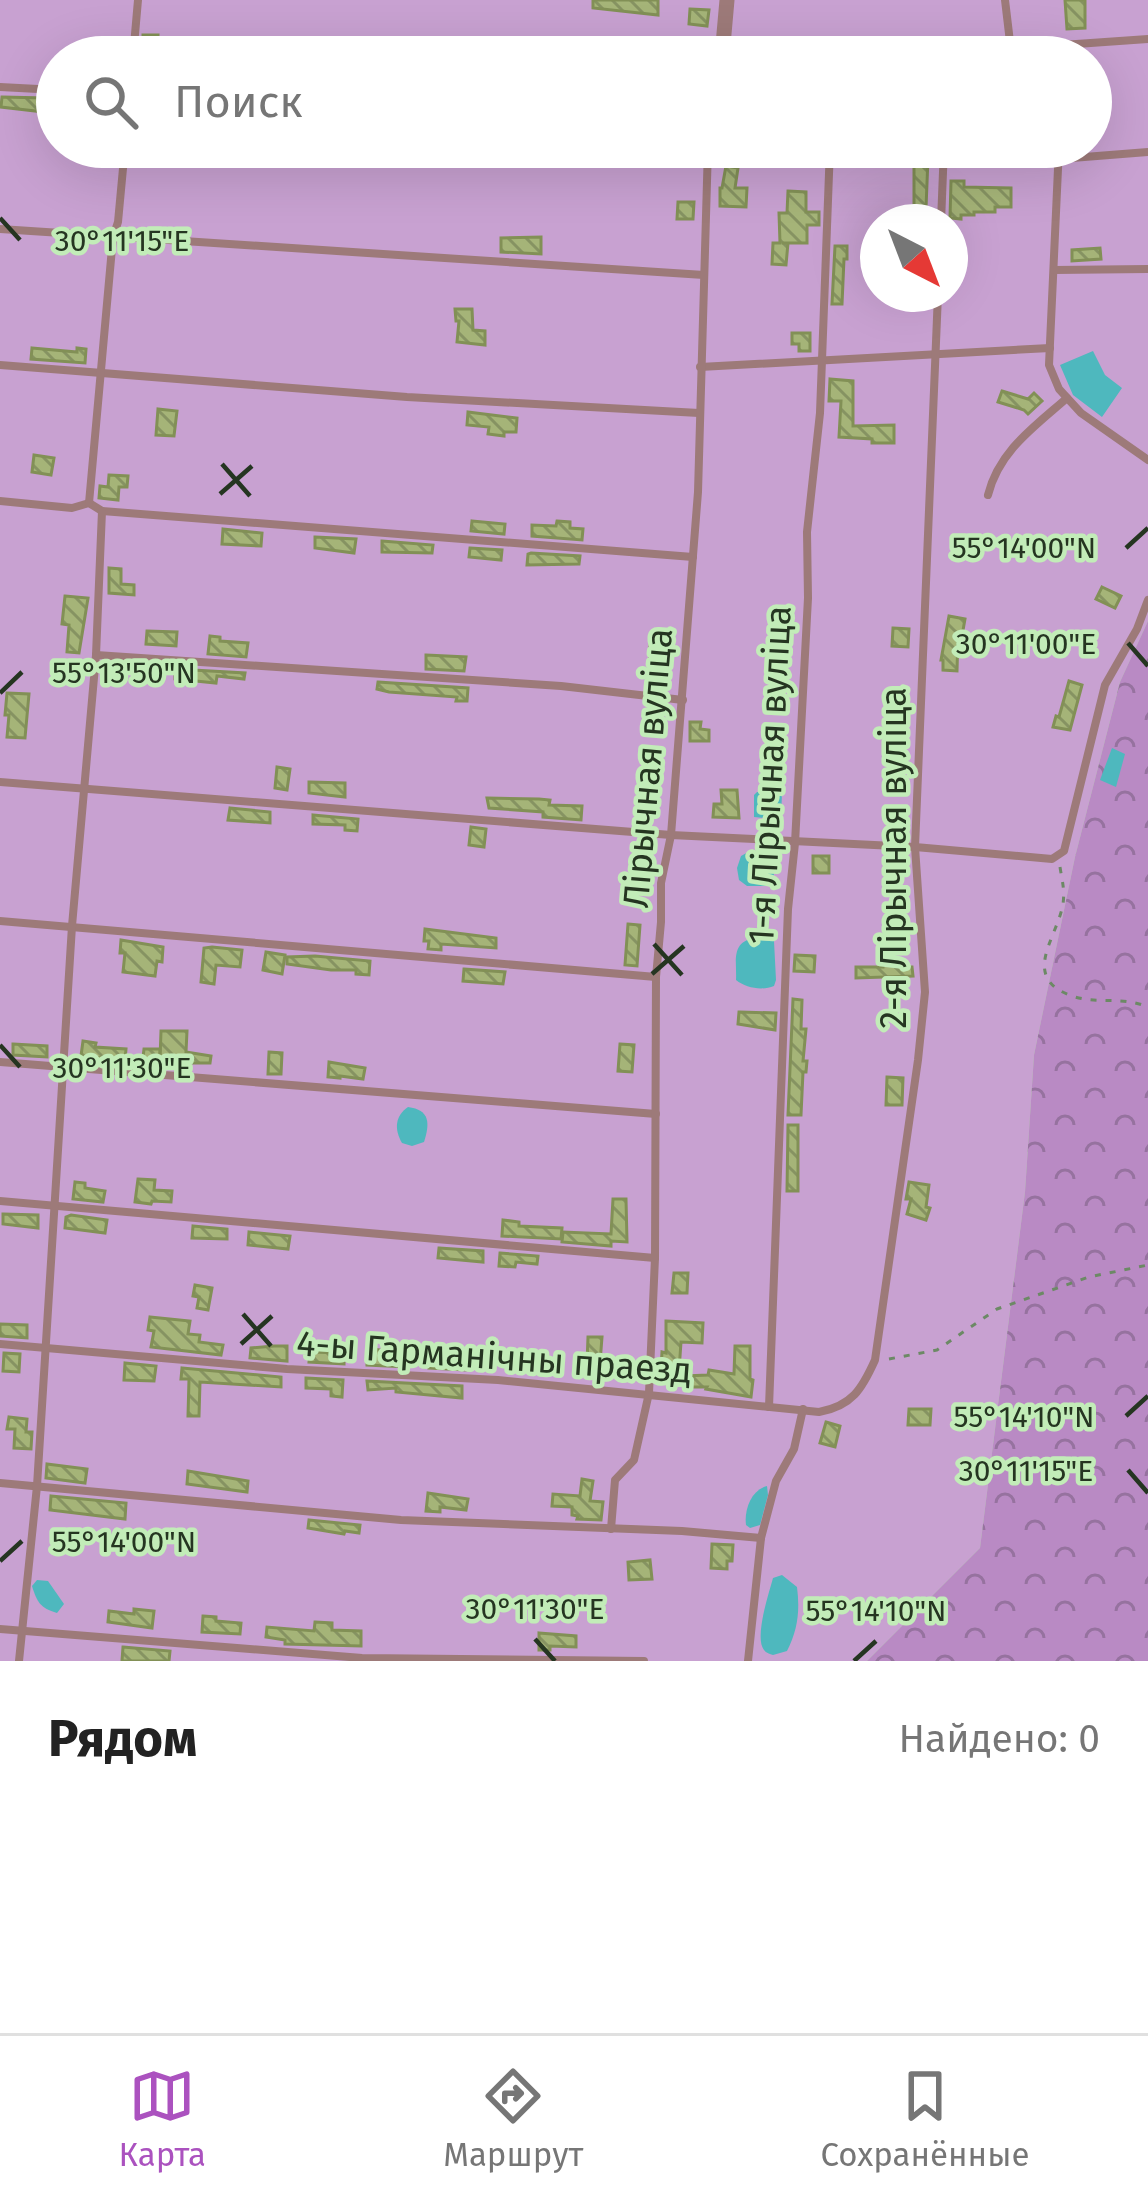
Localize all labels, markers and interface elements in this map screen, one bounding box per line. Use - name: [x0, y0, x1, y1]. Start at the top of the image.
- search box: [36, 36, 1112, 168]
- icon: search: [78, 69, 144, 135]
- text: Поиск: [174, 75, 303, 129]
- north arrow: [860, 204, 968, 312]
- text: 30°11'15"E: [55, 223, 189, 259]
- text: 55°14'00"N: [952, 530, 1096, 566]
- street label: 1-я Лірычная вуліца: [739, 604, 801, 946]
- street label: Лірычная вуліца: [614, 626, 682, 910]
- text: 30°11'00"E: [956, 626, 1096, 662]
- text: 55°13'50"N: [52, 655, 196, 691]
- street label: 2-я Лірычная вуліца: [872, 687, 916, 1029]
- text: 30°11'30"E: [53, 1050, 191, 1086]
- street label: 4-ы Гарманічны праезд: [295, 1321, 693, 1393]
- text: 55°14'10"N: [953, 1399, 1095, 1435]
- text: 30°11'15"E: [959, 1453, 1093, 1489]
- text: 55°14'00"N: [52, 1524, 196, 1560]
- text: 30°11'30"E: [466, 1591, 604, 1627]
- text: 55°14'10"N: [805, 1593, 947, 1629]
- text: Рядом: [48, 1708, 197, 1770]
- text: Найдено: 0: [899, 1716, 1100, 1762]
- tab: Карта: [119, 2063, 206, 2175]
- tab: Маршрут: [443, 2063, 583, 2175]
- tab: Сохранённые: [820, 2063, 1029, 2175]

